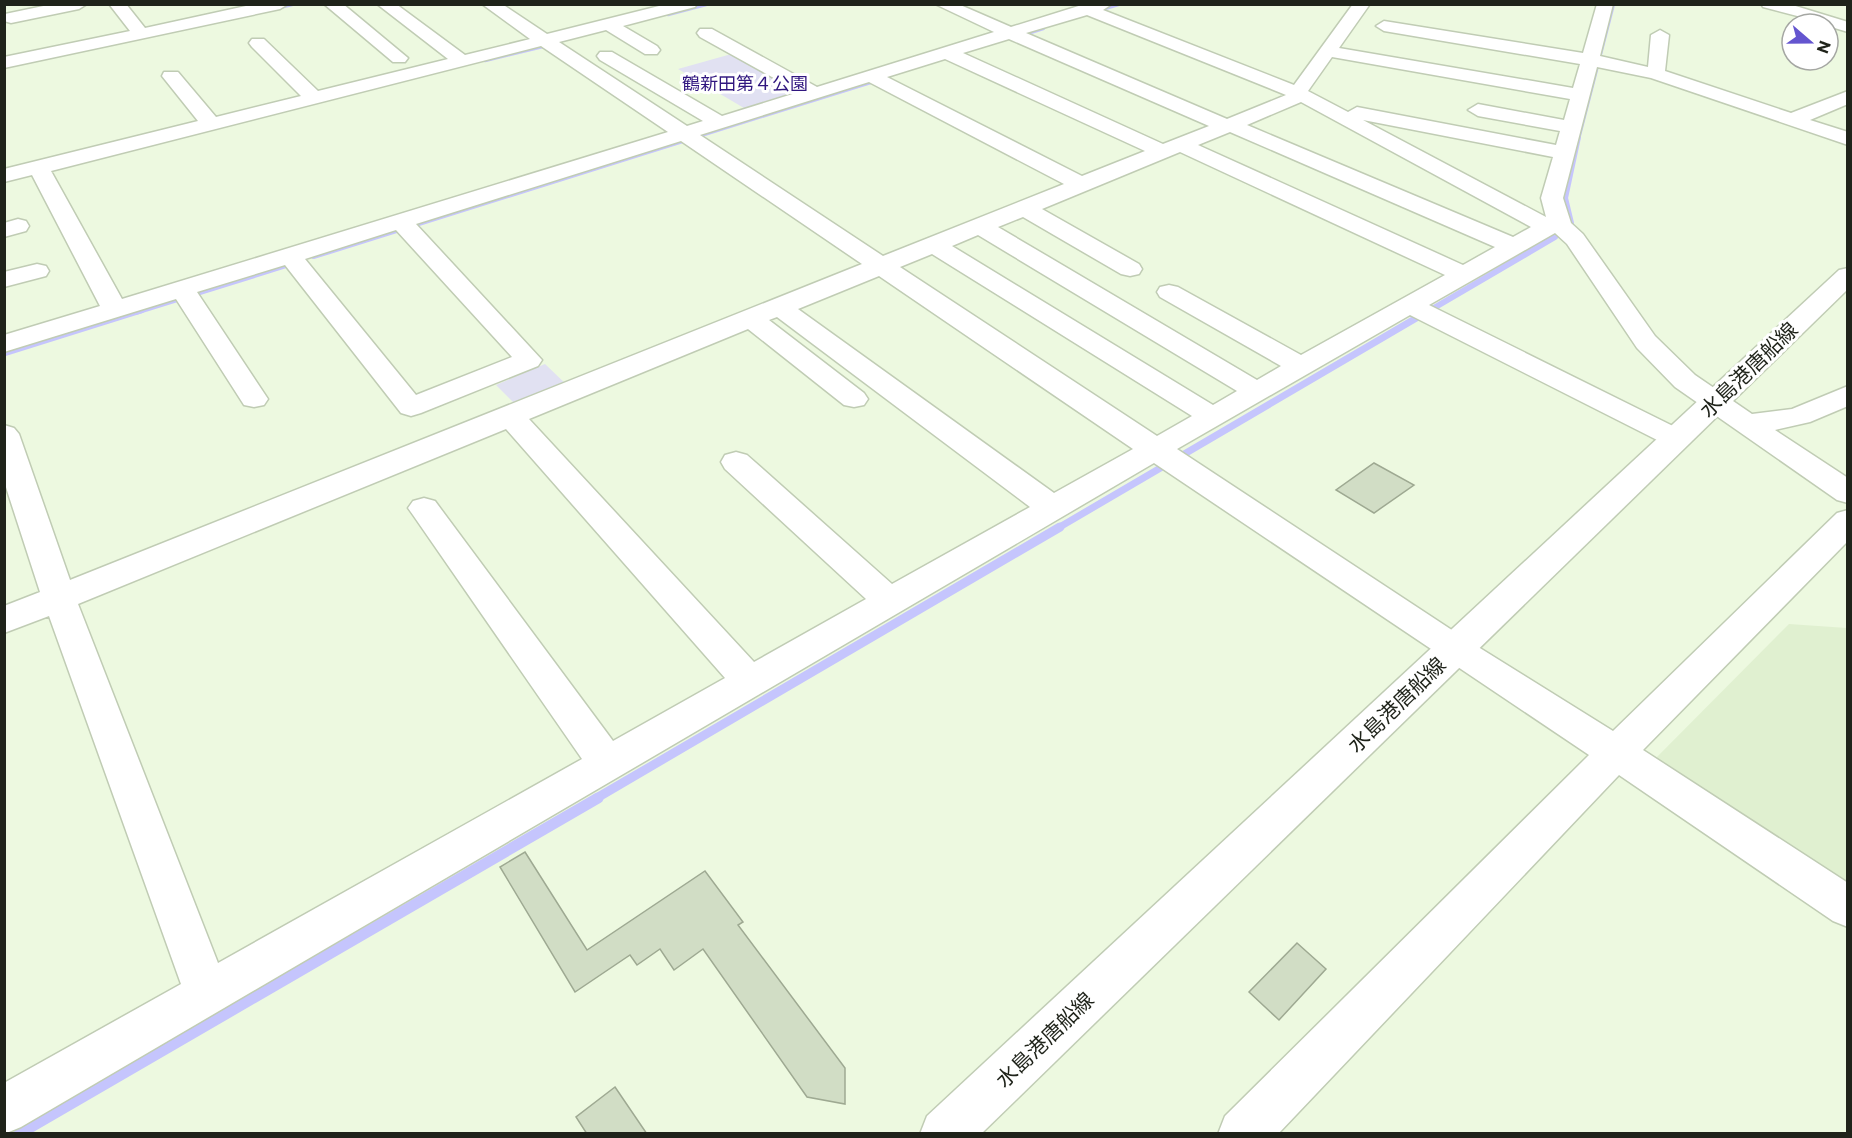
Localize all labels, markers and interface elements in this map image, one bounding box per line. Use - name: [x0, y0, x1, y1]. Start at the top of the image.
- north arrow: [1780, 12, 1840, 72]
- text: N: [1814, 38, 1836, 56]
- park label: 鶴新田第４公園: [682, 72, 808, 94]
- street label: 水島港唐船線: [1694, 316, 1802, 422]
- street label: 水島港唐船線: [1342, 651, 1450, 757]
- street label: 水島港唐船線: [990, 986, 1098, 1092]

